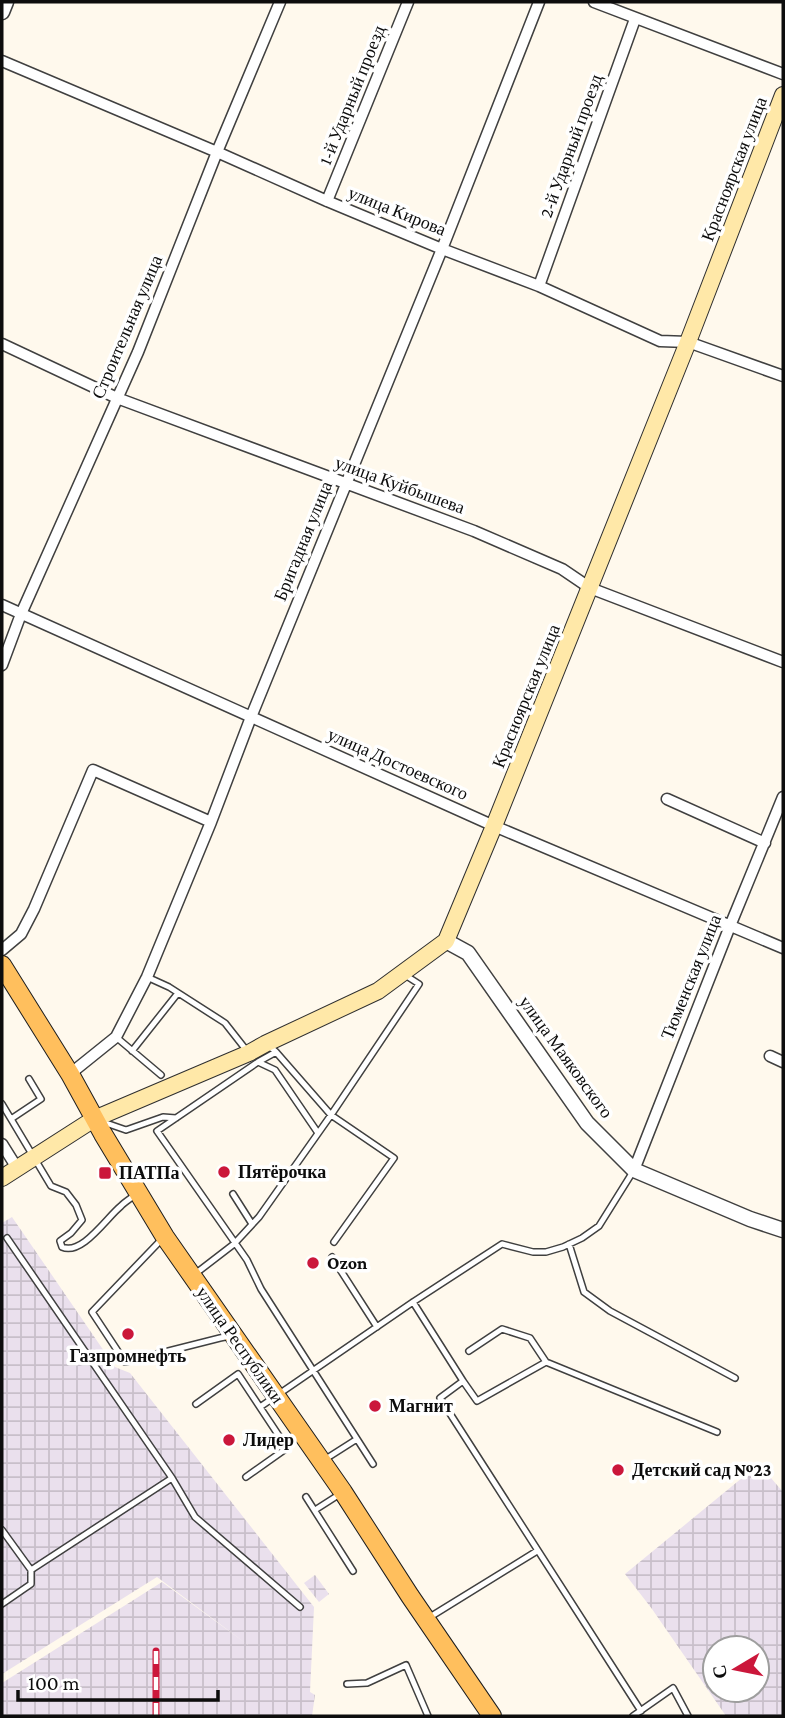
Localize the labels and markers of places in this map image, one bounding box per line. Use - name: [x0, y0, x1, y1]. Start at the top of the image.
- place label: Пятёрочка: [238, 1162, 326, 1182]
- place label: ПАТПа: [119, 1163, 179, 1183]
- marker: Пятёрочка: [216, 1164, 232, 1180]
- marker: ПАТПа: [97, 1165, 113, 1181]
- place label: Ozon: [327, 1253, 368, 1273]
- marker: Ozon: [305, 1255, 321, 1271]
- marker: Газпромнефть: [120, 1326, 136, 1342]
- place label: Газпромнефть: [70, 1346, 187, 1366]
- place label: Магнит: [389, 1396, 453, 1416]
- marker: Магнит: [367, 1398, 383, 1414]
- place label: Лидер: [243, 1430, 294, 1450]
- marker: Лидер: [221, 1432, 237, 1448]
- place label: Детский сад №23: [632, 1460, 771, 1480]
- marker: Детский сад №23: [610, 1462, 626, 1478]

